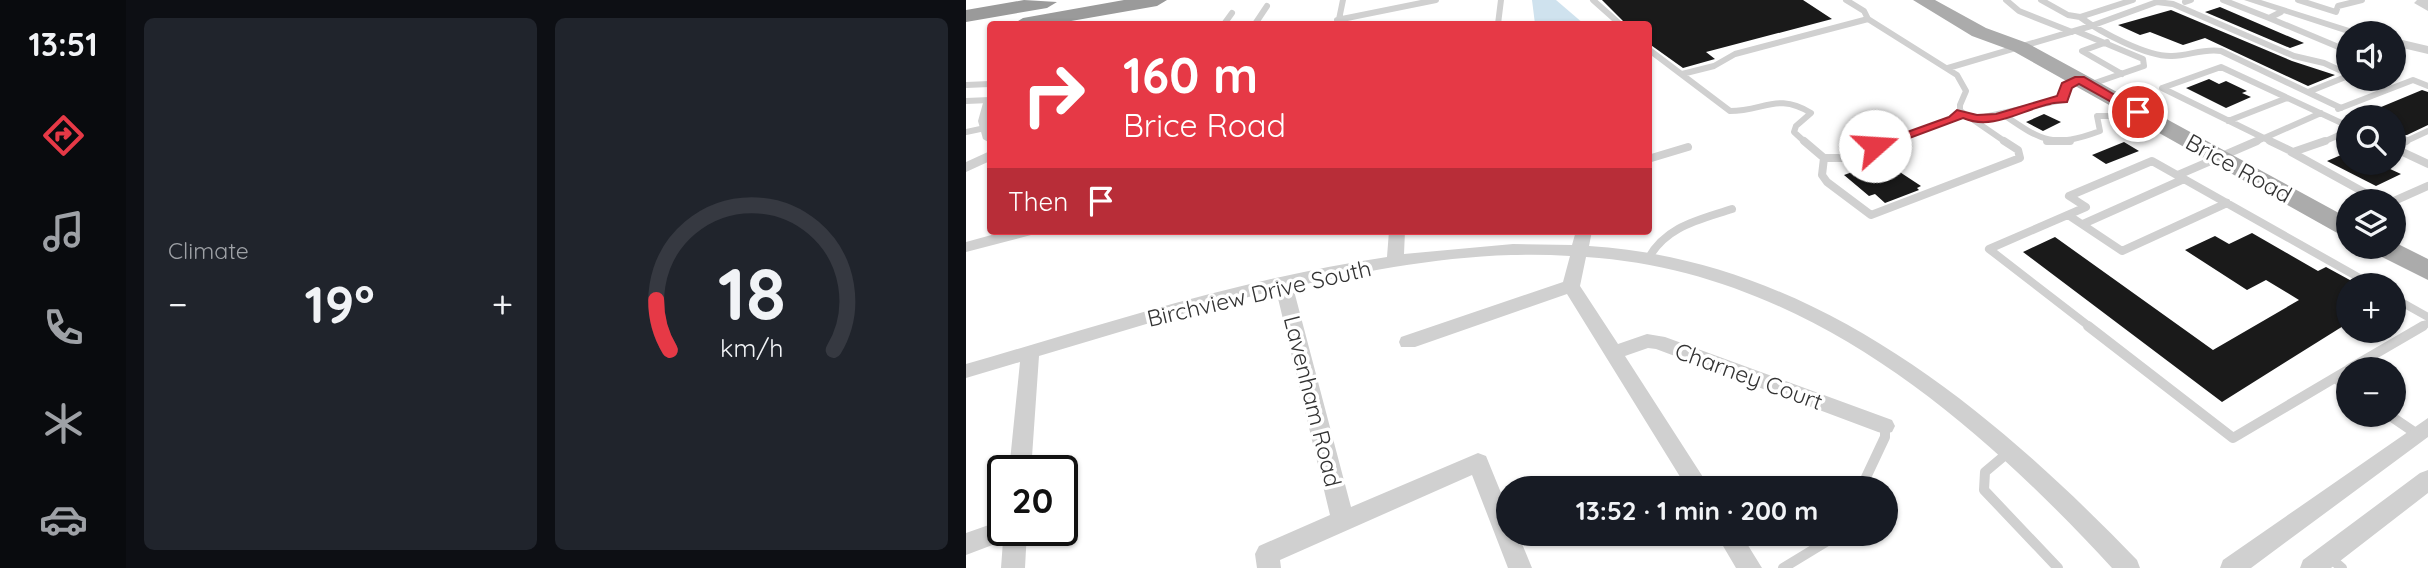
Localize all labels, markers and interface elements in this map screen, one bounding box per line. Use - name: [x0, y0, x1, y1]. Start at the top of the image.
- map controls: [2336, 21, 2406, 427]
- button: sound: [2336, 21, 2406, 91]
- text: 13:51: [28, 24, 98, 64]
- text: 160 m: [1123, 44, 1258, 105]
- icon: right: [1008, 49, 1099, 140]
- pin: [2108, 82, 2168, 142]
- icon: arrive: [2119, 93, 2157, 131]
- text: Brice Road: [1123, 105, 1286, 145]
- button: search: [2336, 105, 2406, 175]
- position arrow: [1838, 109, 1912, 183]
- icon: directions: [39, 111, 88, 160]
- street label: Brice Road: [2181, 127, 2297, 209]
- icon: arrive: [1082, 182, 1120, 220]
- text: Then: [1008, 185, 1068, 218]
- button: layers: [2336, 189, 2406, 259]
- icon: music: [39, 207, 88, 256]
- text: Climate: [168, 236, 249, 265]
- text: 18: [717, 247, 786, 338]
- street label: Birchview Drive South: [1144, 253, 1374, 333]
- text: 19°: [305, 271, 375, 336]
- button: +: [2336, 273, 2406, 343]
- text: −: [168, 280, 188, 328]
- text: +: [492, 280, 513, 328]
- icon: phone: [39, 303, 88, 352]
- street label: Lavenham Road: [1278, 312, 1348, 490]
- text: km/h: [720, 332, 783, 363]
- street label: Charney Court: [1671, 336, 1827, 416]
- button: −: [2336, 357, 2406, 427]
- icon: climate: [39, 399, 88, 448]
- speed limit sign: 20: [987, 455, 1078, 546]
- text: 13:52 · 1 min · 200 m: [1576, 494, 1818, 527]
- icon: car: [39, 495, 88, 544]

